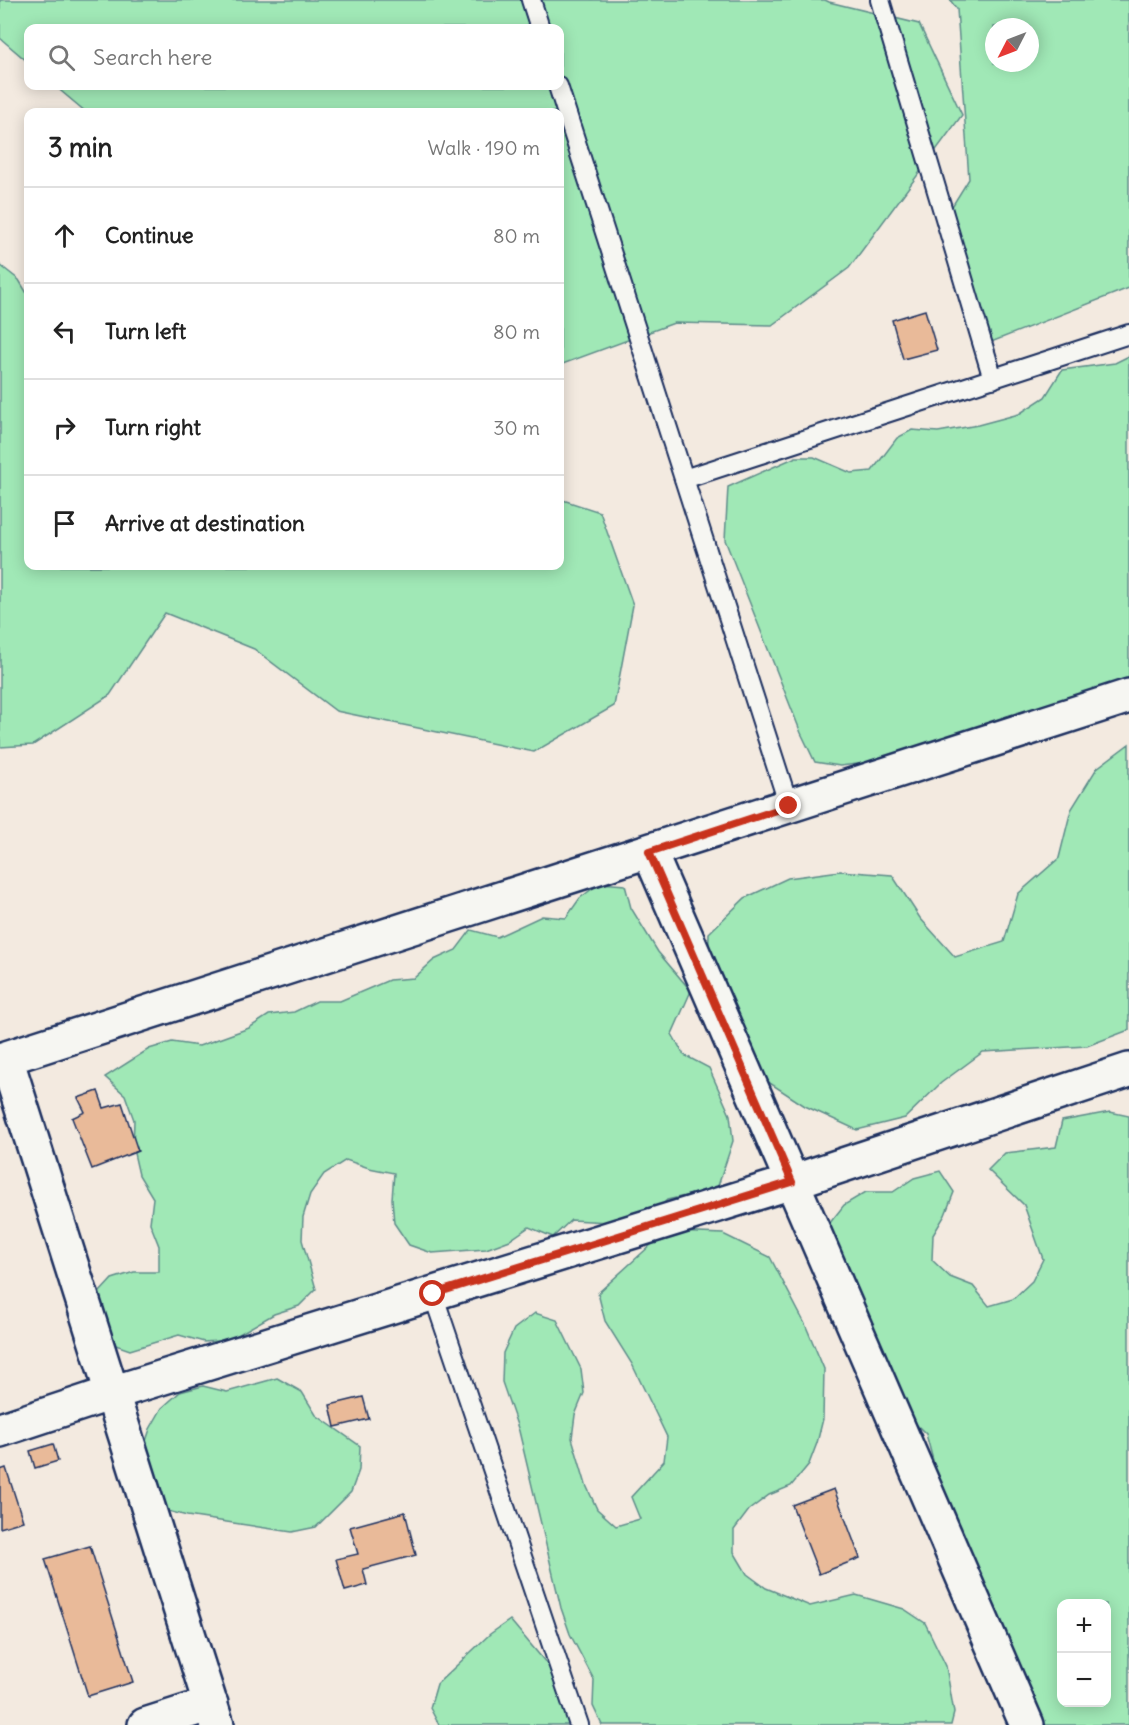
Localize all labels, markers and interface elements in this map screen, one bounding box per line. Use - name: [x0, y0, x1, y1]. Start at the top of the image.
- north arrow: [985, 18, 1039, 72]
- search box: [24, 24, 564, 90]
- icon: search: [45, 41, 78, 74]
- text: Search here: [93, 43, 212, 71]
- text: 3 min: [48, 131, 113, 164]
- text: Walk · 190 m: [428, 135, 540, 160]
- icon: ahead: [48, 219, 81, 252]
- text: Continue: [105, 221, 194, 249]
- text: 80 m: [493, 223, 540, 248]
- icon: left: [48, 315, 81, 348]
- text: Turn left: [105, 317, 186, 345]
- text: 80 m: [493, 319, 540, 344]
- icon: right: [48, 411, 81, 444]
- text: Turn right: [105, 413, 201, 441]
- text: 30 m: [493, 415, 540, 440]
- icon: arrive: [48, 507, 81, 540]
- text: Arrive at destination: [105, 509, 305, 537]
- route end: [775, 792, 801, 818]
- route start: [419, 1280, 445, 1306]
- map controls: [1057, 1599, 1111, 1707]
- button: +: [1057, 1599, 1111, 1653]
- button: −: [1057, 1653, 1111, 1707]

